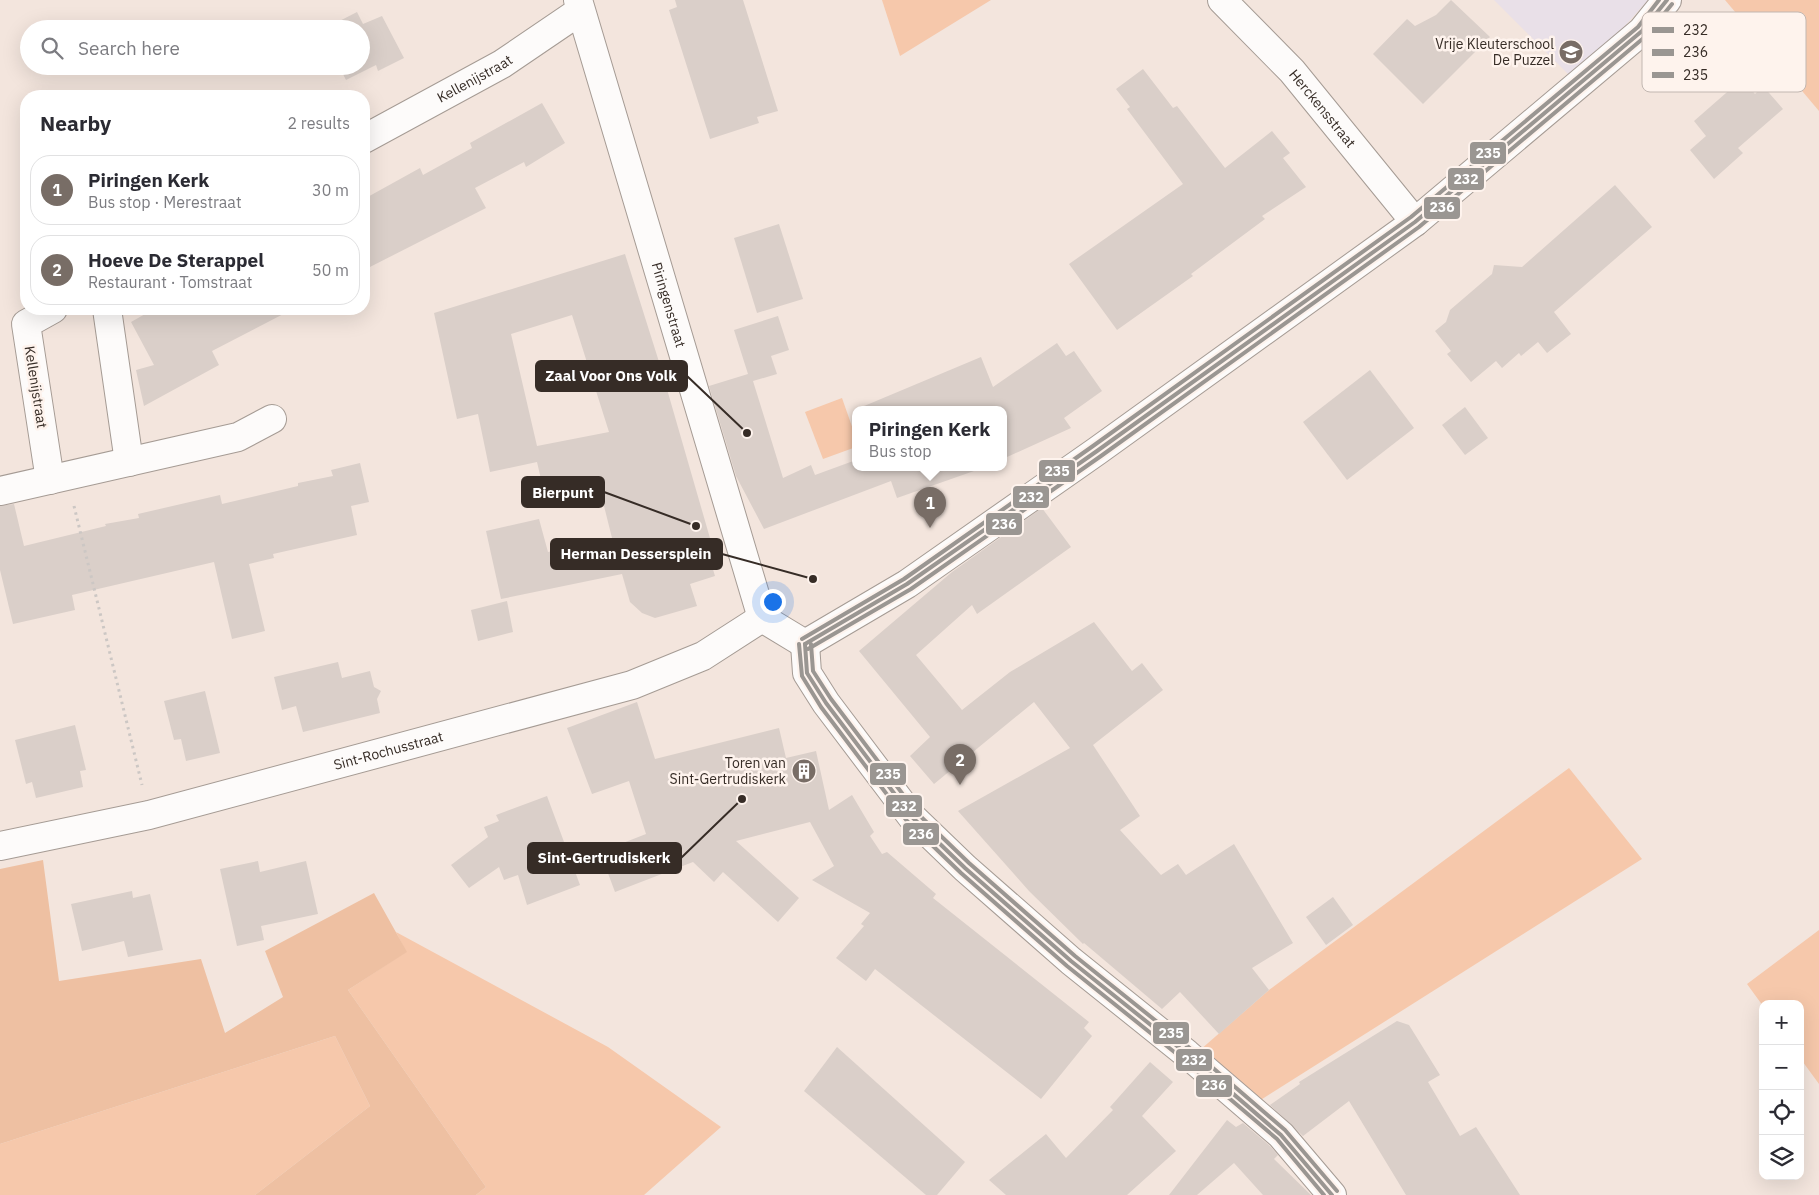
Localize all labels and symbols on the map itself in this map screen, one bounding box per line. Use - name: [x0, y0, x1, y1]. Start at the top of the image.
- legend: [1642, 12, 1806, 92]
- text: 232: [1683, 21, 1708, 39]
- place label: Vrije Kleuterschool De Puzzel: [1435, 35, 1554, 69]
- school or university icon: Vrije Kleuterschool De Puzzel: [1558, 39, 1584, 65]
- text: 236: [1683, 43, 1708, 61]
- street label: Kellenijstraat: [434, 51, 516, 107]
- street label: Herckensstraat: [1285, 66, 1360, 151]
- text: 235: [1683, 66, 1708, 84]
- line badge: 235: [1469, 141, 1507, 165]
- text: 235: [1475, 144, 1501, 162]
- line badge: 232: [1447, 167, 1485, 191]
- text: 232: [1453, 170, 1479, 188]
- line badge: 236: [1423, 196, 1461, 220]
- text: 236: [1429, 198, 1455, 216]
- street label: Piringenstraat: [648, 260, 690, 350]
- street label: Kellenijstraat: [21, 345, 51, 429]
- callout: Zaal Voor Ons Volk: [536, 361, 687, 391]
- text: Zaal Voor Ons Volk: [545, 366, 677, 385]
- line badge: 235: [1038, 459, 1076, 483]
- text: 235: [1044, 462, 1070, 480]
- callout: Bierpunt: [522, 477, 604, 507]
- text: Bierpunt: [532, 483, 594, 502]
- line badge: 232: [1012, 485, 1050, 509]
- pin: 1: [914, 487, 946, 528]
- text: 232: [1018, 488, 1044, 506]
- line badge: 236: [985, 512, 1023, 536]
- text: 236: [991, 515, 1017, 533]
- callout: Herman Dessersplein: [551, 539, 722, 569]
- text: Herman Dessersplein: [560, 544, 712, 563]
- your location: [760, 589, 786, 615]
- street label: Sint-Rochusstraat: [332, 727, 445, 774]
- pin: 2: [944, 744, 976, 785]
- place label: Toren van Sint-Gertrudiskerk: [670, 754, 787, 788]
- building icon: Toren van Sint-Gertrudiskerk: [791, 758, 817, 784]
- line badge: 235: [869, 762, 907, 786]
- text: 235: [875, 765, 901, 783]
- line badge: 232: [885, 794, 923, 818]
- text: 232: [891, 797, 917, 815]
- line badge: 236: [902, 822, 940, 846]
- text: 236: [908, 825, 934, 843]
- callout: Sint-Gertrudiskerk: [528, 843, 681, 873]
- text: Sint-Gertrudiskerk: [538, 848, 671, 867]
- line badge: 235: [1152, 1021, 1190, 1045]
- text: 235: [1158, 1024, 1184, 1042]
- line badge: 232: [1175, 1048, 1213, 1072]
- text: 232: [1181, 1051, 1207, 1069]
- line badge: 236: [1195, 1074, 1233, 1098]
- text: 236: [1201, 1076, 1227, 1094]

